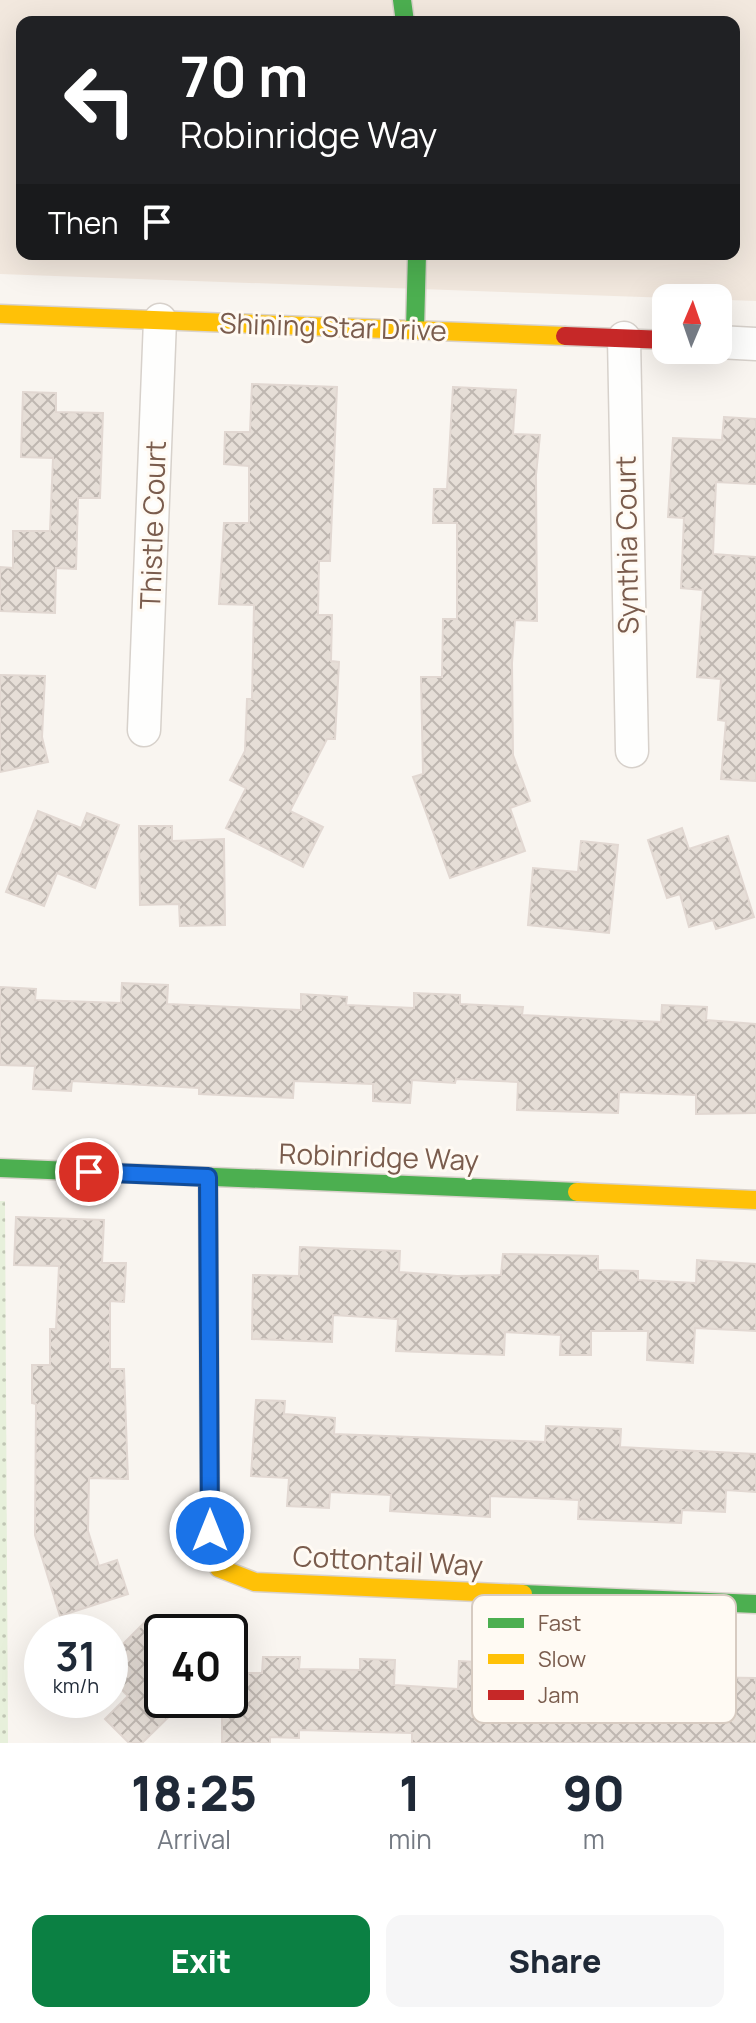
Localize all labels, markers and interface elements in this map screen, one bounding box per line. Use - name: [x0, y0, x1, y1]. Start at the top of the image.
- text: 70 m: [180, 37, 308, 114]
- icon: left: [48, 48, 152, 152]
- text: Robinridge Way: [180, 110, 437, 159]
- icon: arrive: [135, 200, 179, 244]
- text: Then: [48, 202, 119, 243]
- north arrow: [652, 284, 732, 364]
- map controls: [652, 284, 732, 364]
- street label: Shining Star Drive: [219, 303, 447, 349]
- street label: Thistle Court: [130, 440, 174, 610]
- street label: Synthia Court: [605, 455, 647, 635]
- street label: Robinridge Way: [278, 1134, 480, 1178]
- pin: [55, 1138, 123, 1206]
- icon: arrive: [67, 1150, 111, 1194]
- position arrow: [168, 1489, 252, 1573]
- street label: Cottontail Way: [292, 1536, 484, 1584]
- legend: [472, 1595, 736, 1723]
- text: Fast: [538, 1608, 581, 1638]
- speed limit sign: 40: [144, 1614, 248, 1718]
- text: 31: [56, 1628, 96, 1683]
- text: Slow: [538, 1644, 586, 1674]
- text: km/h: [53, 1672, 99, 1699]
- text: Jam: [538, 1680, 579, 1710]
- text: 18:25: [131, 1760, 257, 1825]
- text: 1: [399, 1760, 421, 1825]
- text: 90: [563, 1760, 625, 1825]
- text: Arrival: [157, 1821, 231, 1857]
- text: min: [388, 1821, 432, 1857]
- text: m: [583, 1821, 605, 1857]
- button: Exit: [32, 1915, 370, 2007]
- button: Share: [386, 1915, 724, 2007]

